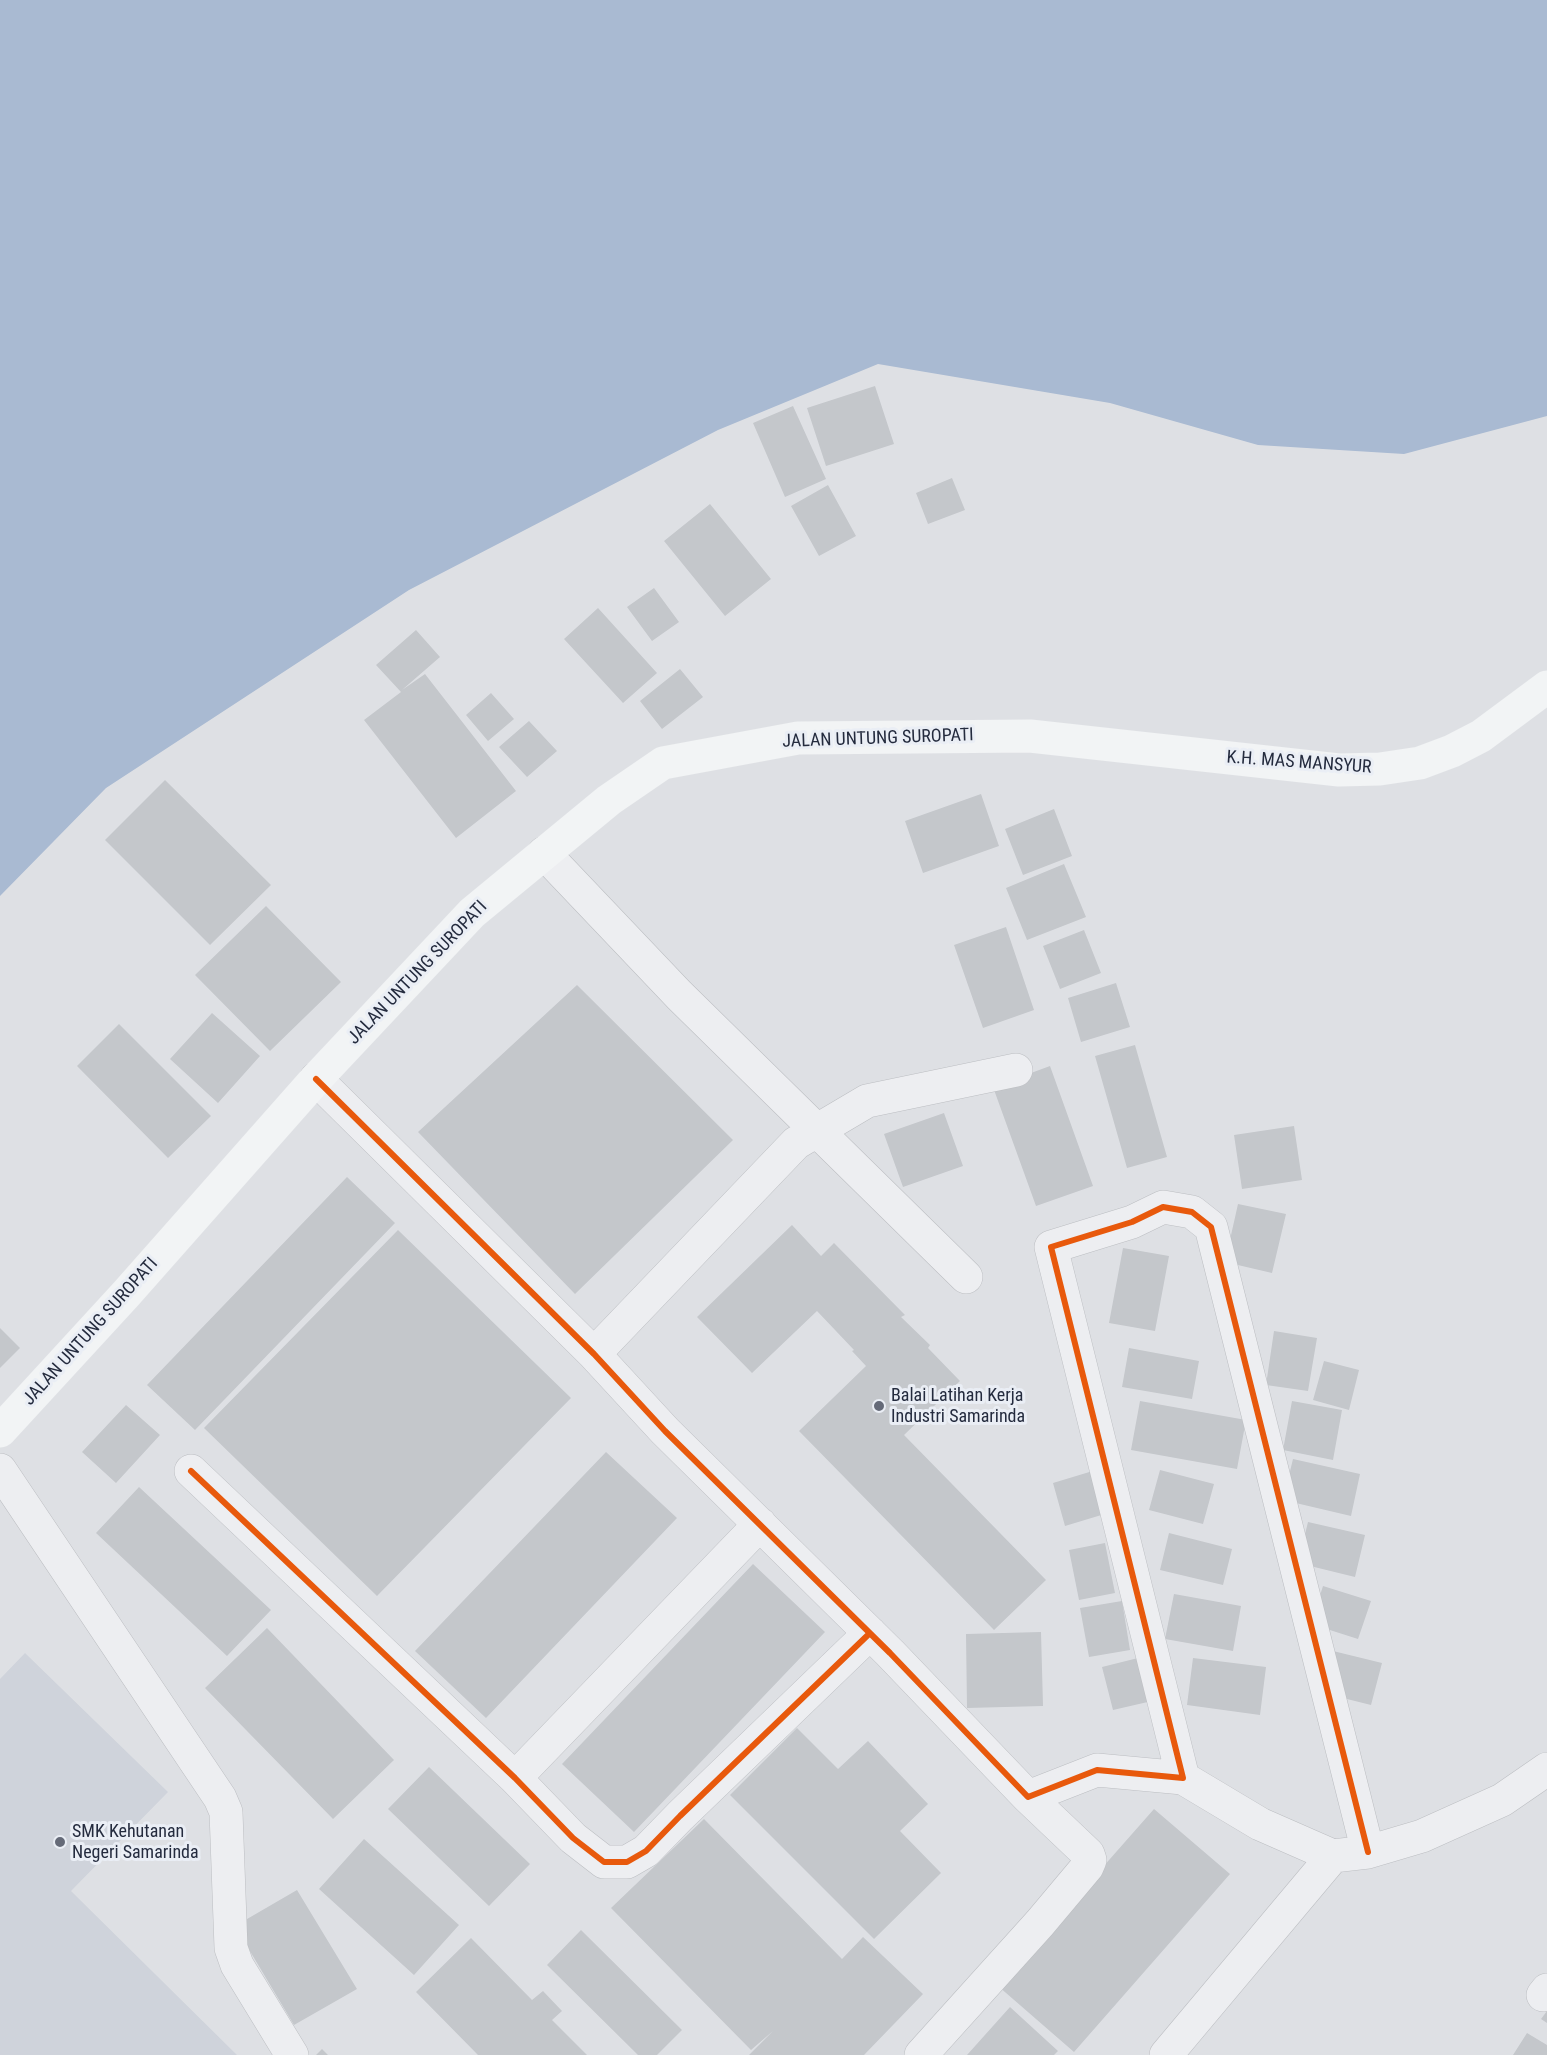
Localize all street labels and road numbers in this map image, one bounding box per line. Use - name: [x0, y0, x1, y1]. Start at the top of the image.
- street label: JALAN UNTUNG SUROPATI: [782, 725, 974, 753]
- street label: K.H. MAS MANSYUR: [1226, 747, 1372, 779]
- street label: JALAN UNTUNG SUROPATI: [344, 897, 492, 1049]
- street label: JALAN UNTUNG SUROPATI: [19, 1254, 163, 1410]

